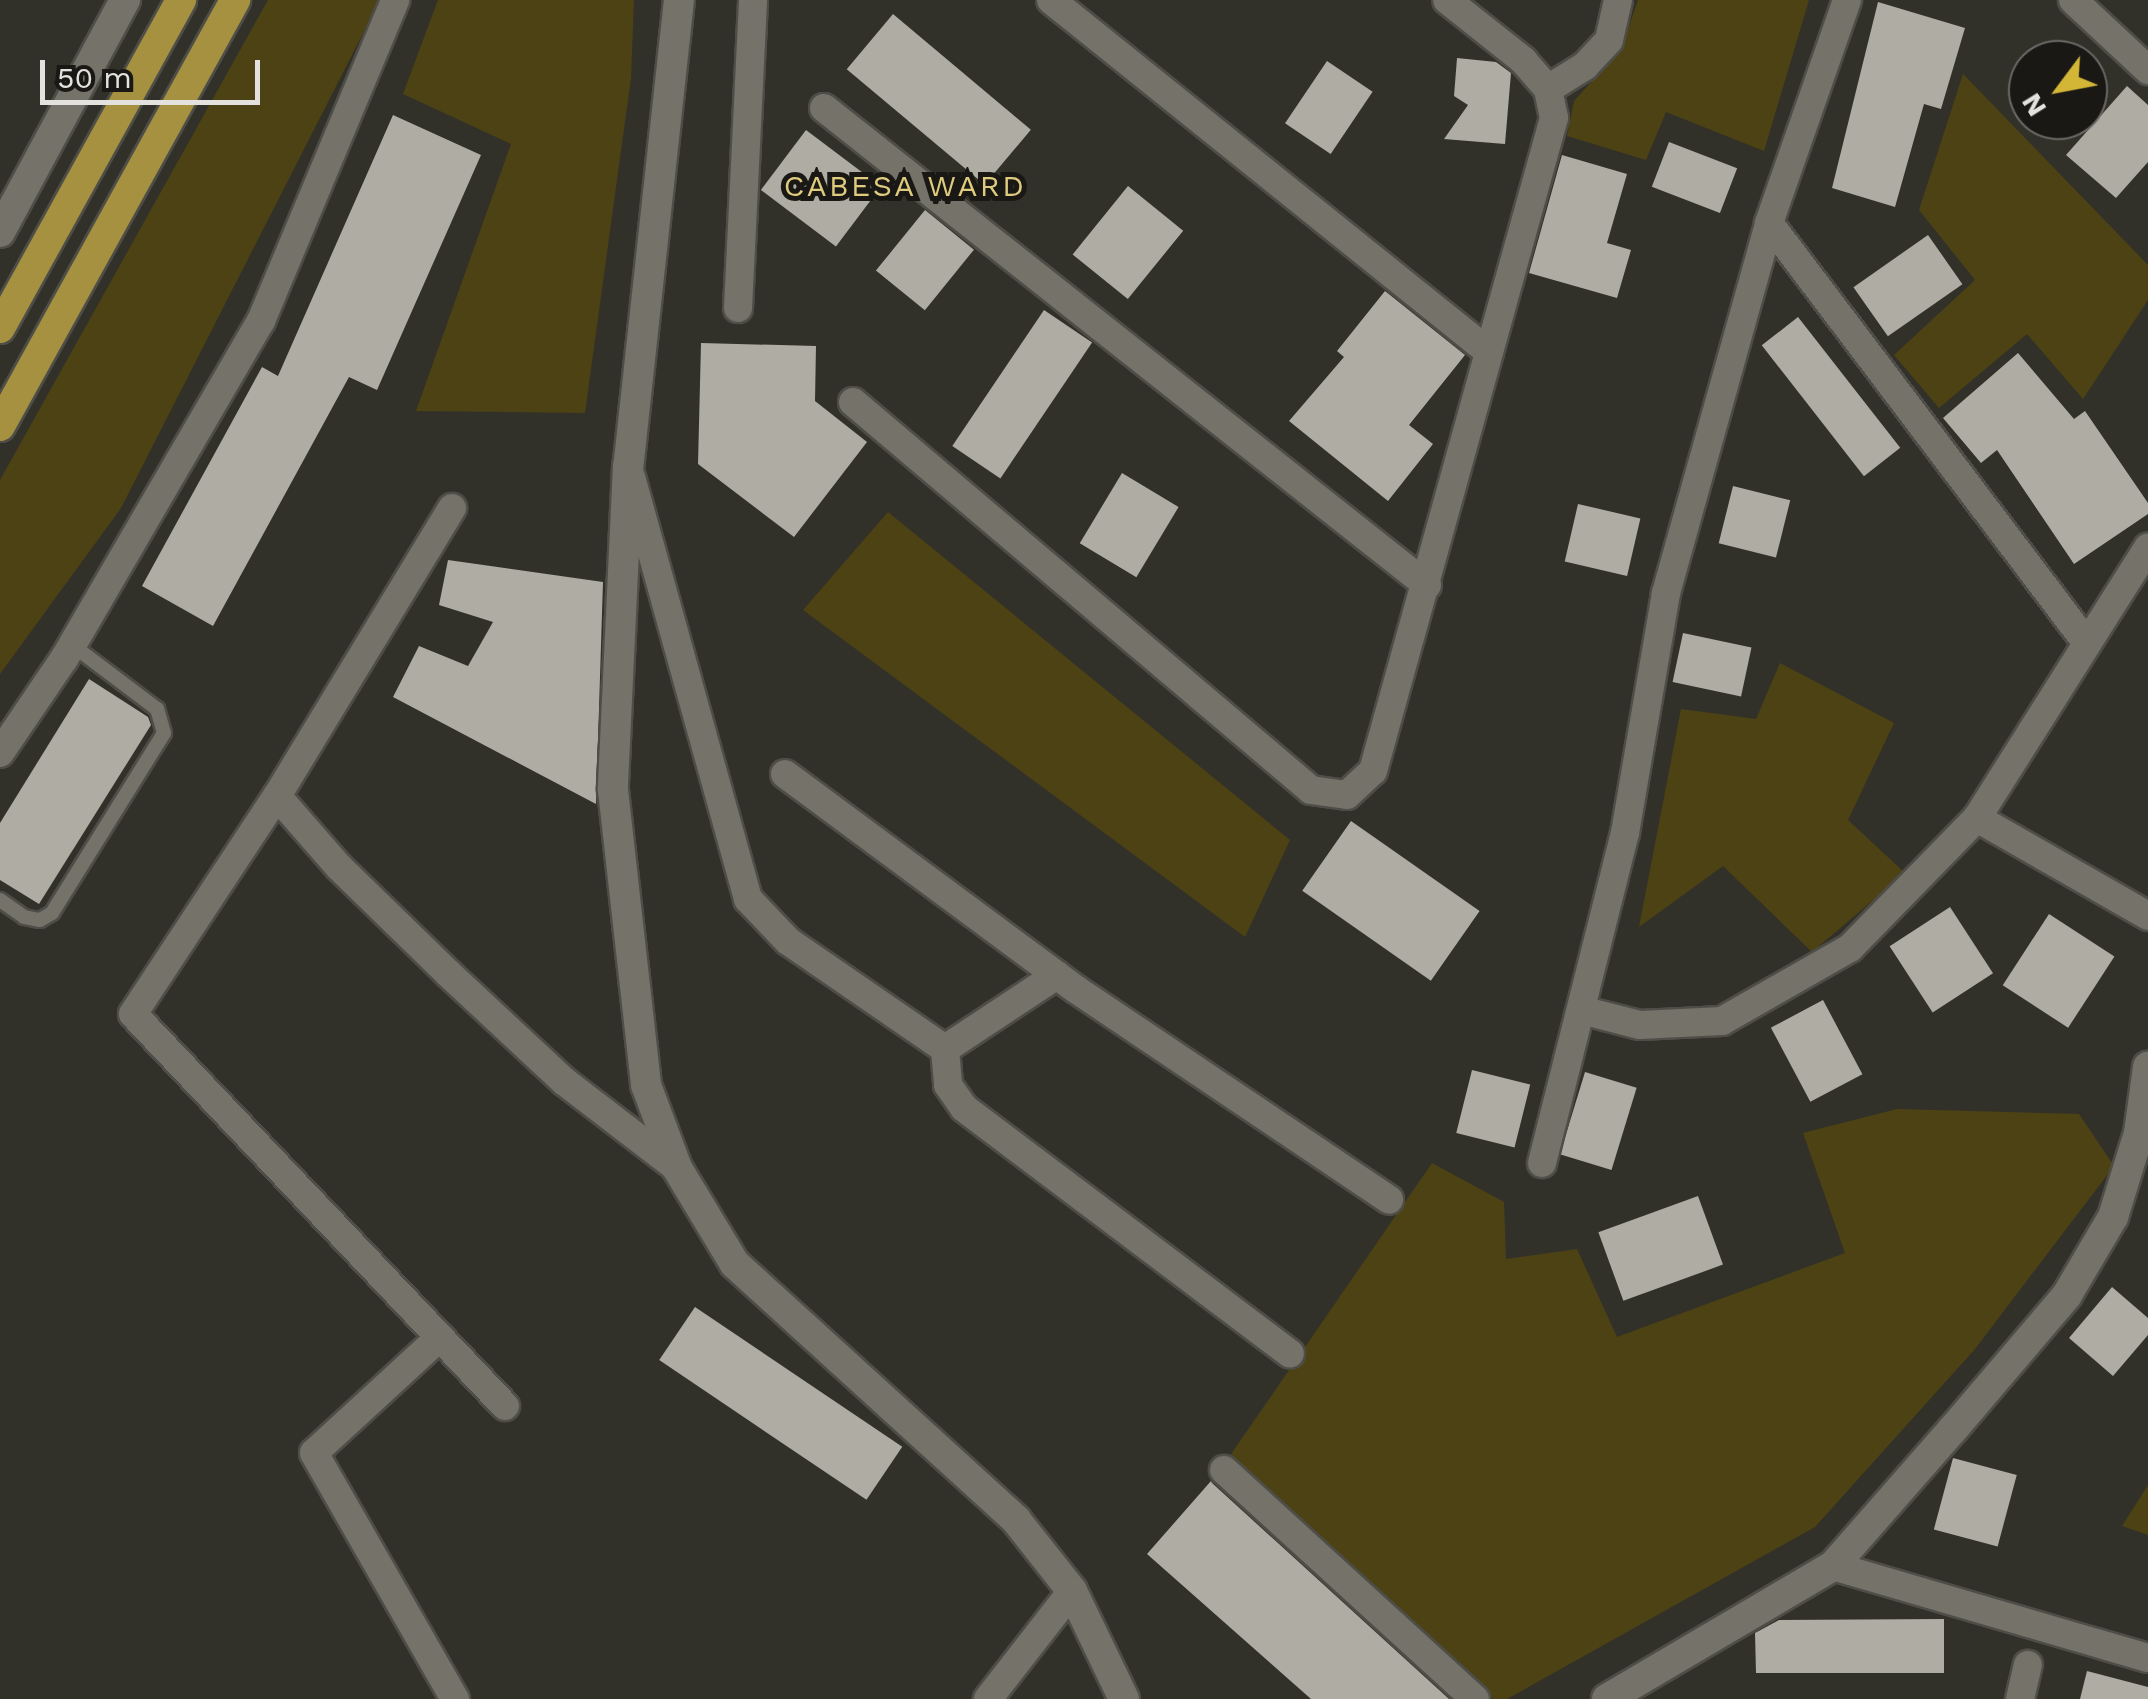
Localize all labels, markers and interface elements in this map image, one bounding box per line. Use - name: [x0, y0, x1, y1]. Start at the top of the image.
- scale bar: [45, 40, 265, 102]
- north arrow: [2008, 40, 2108, 140]
- text: 50 m: [57, 60, 132, 95]
- text: N: [2014, 88, 2053, 123]
- district label: CABESA WARD: [783, 168, 1027, 204]

